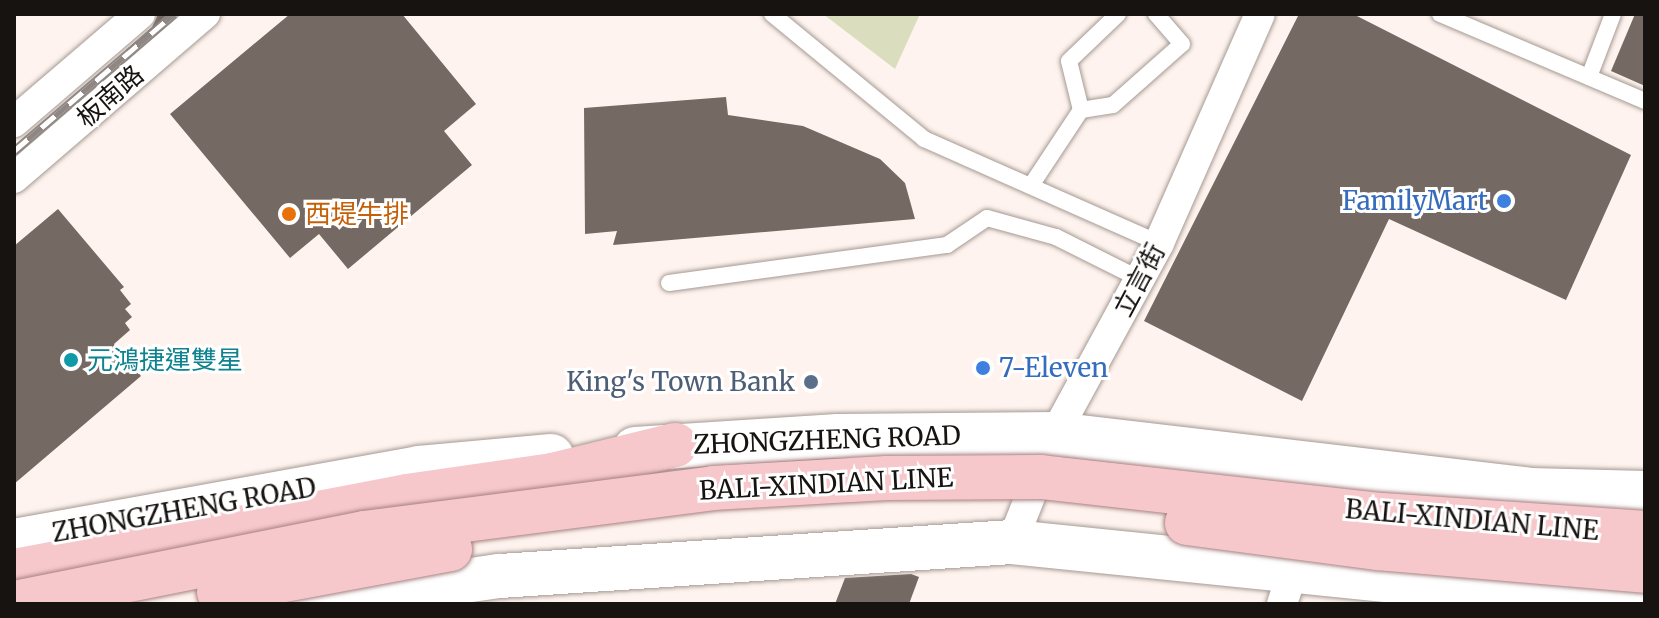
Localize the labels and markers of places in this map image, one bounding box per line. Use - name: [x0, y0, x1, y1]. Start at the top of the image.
- place label: FamilyMart: [1342, 185, 1488, 217]
- marker: FamilyMart: [1495, 192, 1513, 210]
- place label: 西堤牛排: [305, 198, 409, 230]
- marker: 西堤牛排: [280, 205, 298, 223]
- place label: 元鴻捷運雙星: [87, 344, 243, 376]
- marker: 元鴻捷運雙星: [62, 351, 80, 369]
- place label: 7-Eleven: [999, 352, 1108, 384]
- marker: 7-Eleven: [974, 359, 992, 377]
- place label: King's Town Bank: [566, 366, 795, 398]
- marker: King's Town Bank: [802, 373, 820, 391]

